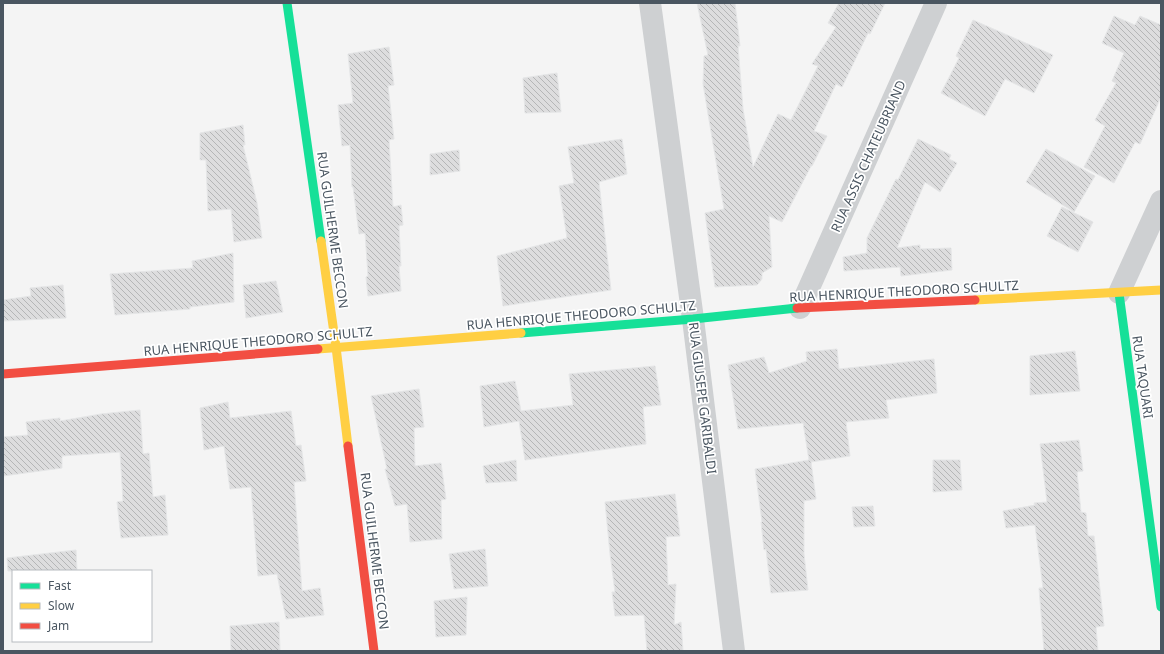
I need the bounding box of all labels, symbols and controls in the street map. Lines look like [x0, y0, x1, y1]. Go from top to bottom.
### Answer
street label: RUA ASSIS CHATEUBRIAND [826, 77, 910, 235]
street label: RUA GUILHERME BECCON [313, 150, 353, 310]
street label: RUA HENRIQUE THEODORO SCHULTZ [789, 276, 1019, 306]
street label: RUA HENRIQUE THEODORO SCHULTZ [466, 296, 696, 334]
street label: RUA GIUSEPE GARIBALDI [685, 321, 721, 475]
street label: RUA HENRIQUE THEODORO SCHULTZ [143, 322, 373, 360]
street label: RUA TAQUARI [1128, 334, 1158, 420]
street label: RUA GUILHERME BECCON [356, 471, 394, 631]
legend [12, 570, 152, 642]
text: Fast [48, 577, 72, 594]
text: Slow [48, 597, 75, 614]
text: Jam [47, 617, 69, 634]

